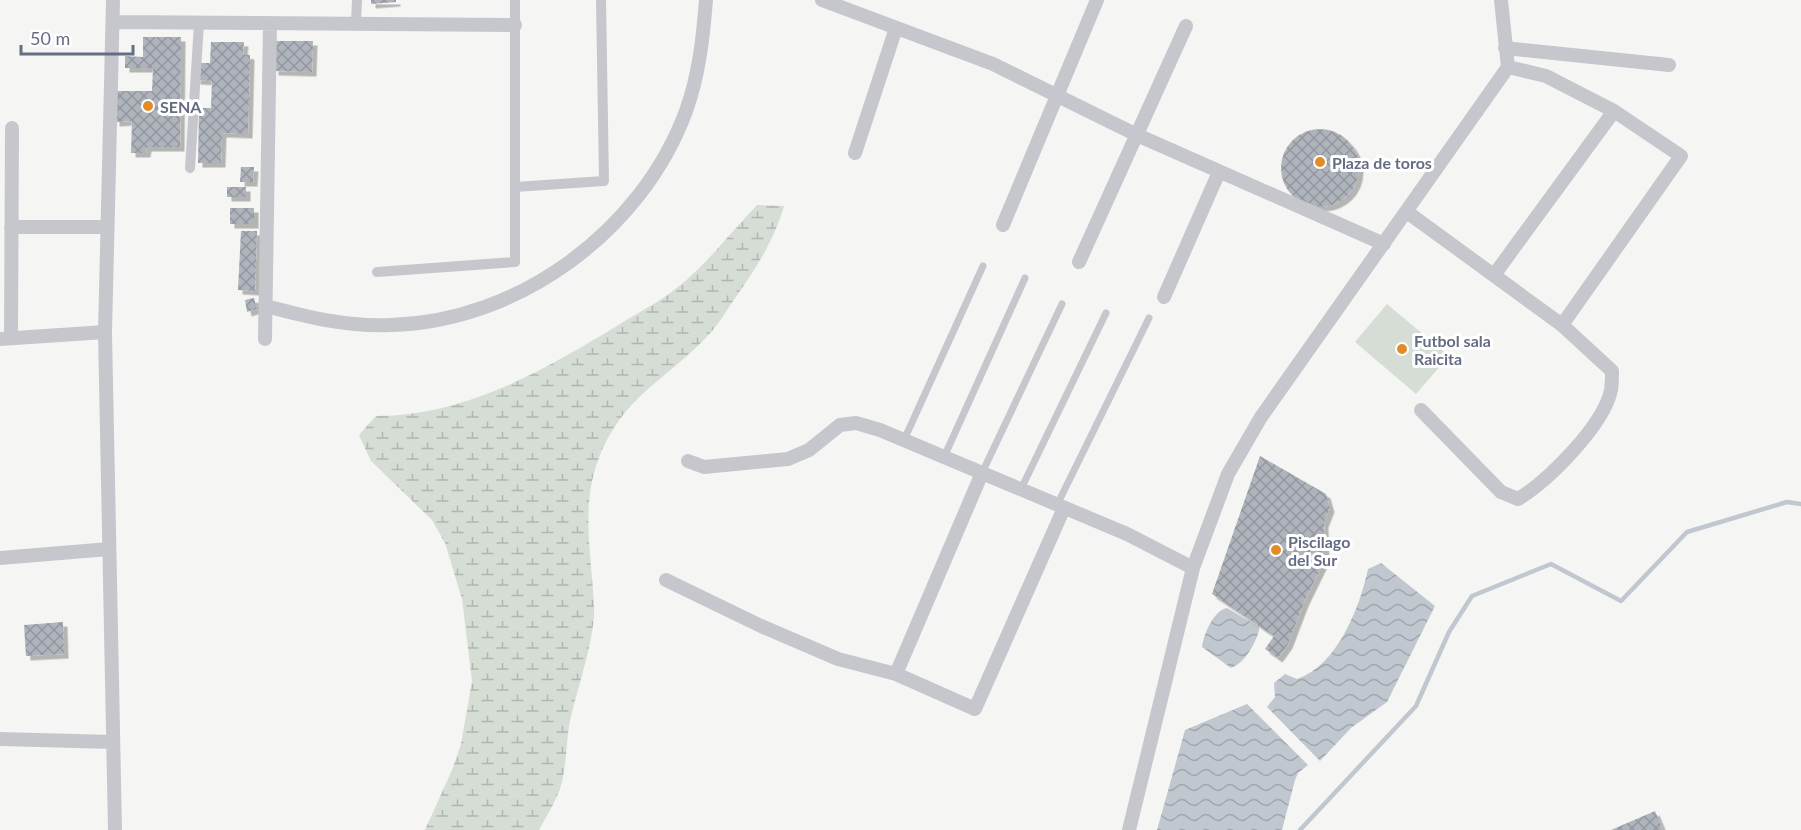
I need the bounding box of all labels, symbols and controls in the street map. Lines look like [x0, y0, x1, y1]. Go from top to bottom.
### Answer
scale bar [21, 18, 134, 56]
text: 50 m [30, 27, 70, 49]
place label: SENA [160, 97, 202, 116]
marker: SENA [141, 99, 155, 113]
place label: Plaza de toros [1332, 153, 1432, 172]
marker: Plaza de toros [1313, 155, 1327, 169]
place label: Futbol sala Raicita [1414, 331, 1491, 368]
marker: Futbol sala Raicita [1395, 342, 1409, 356]
place label: Piscilago del Sur [1288, 532, 1350, 569]
marker: Piscilago del Sur [1269, 543, 1283, 557]

